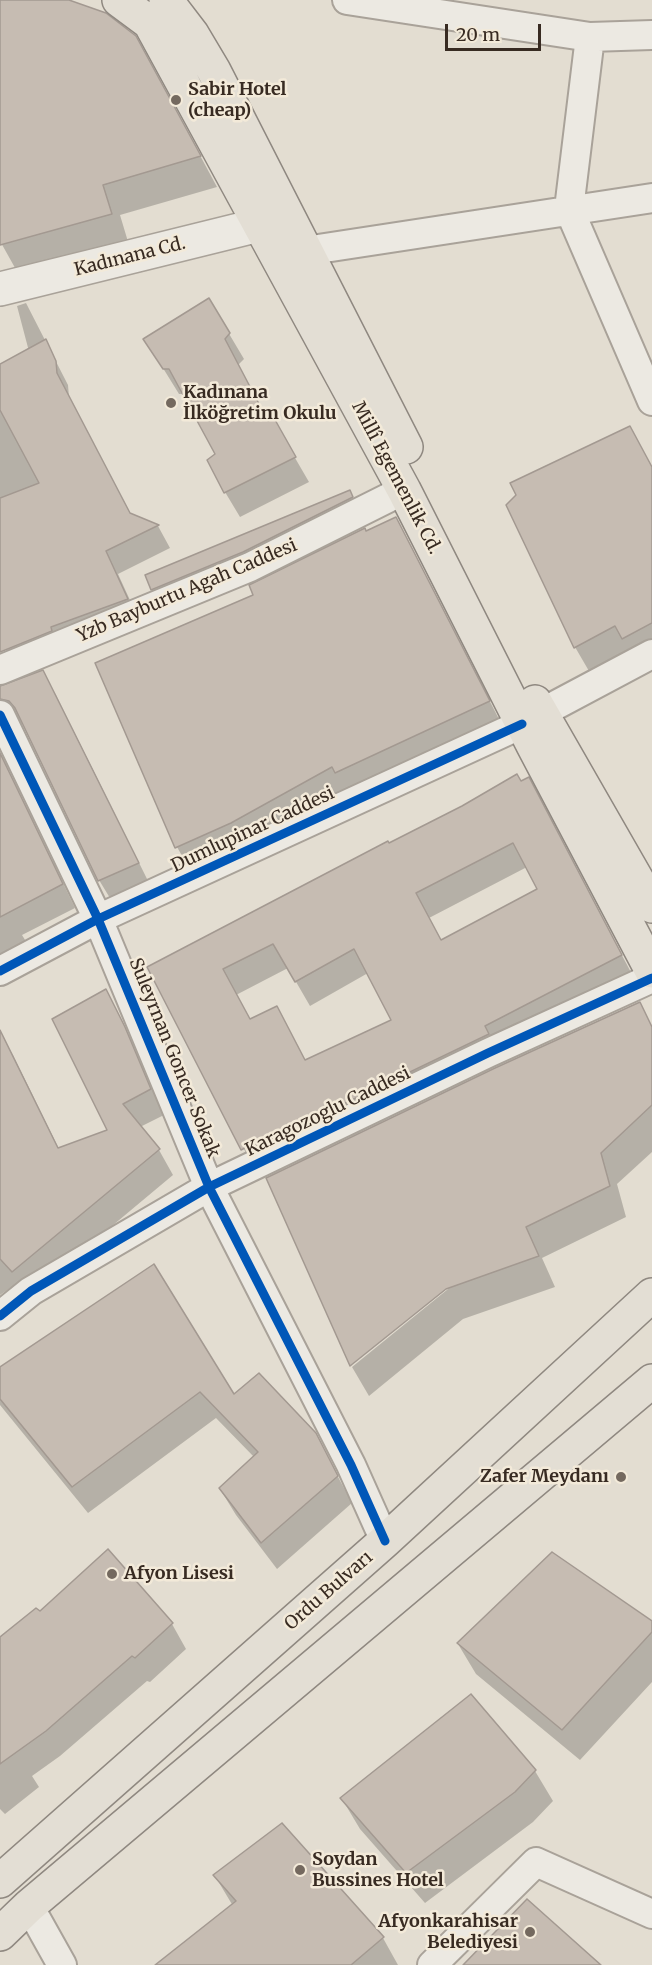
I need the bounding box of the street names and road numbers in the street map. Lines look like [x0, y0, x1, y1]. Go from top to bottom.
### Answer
street label: Kadınana Cd. [72, 233, 188, 281]
street label: Millî Egemenlik Cd. [347, 398, 445, 558]
street label: Yzb Bayburtu Agah Caddesi [74, 535, 300, 647]
street label: Dumlupinar Caddesi [168, 783, 338, 877]
street label: Suleyrnan Goncer Sokak [124, 955, 224, 1161]
street label: Karagozoglu Caddesi [242, 1063, 414, 1161]
street label: Ordu Bulvarı [281, 1547, 377, 1635]

